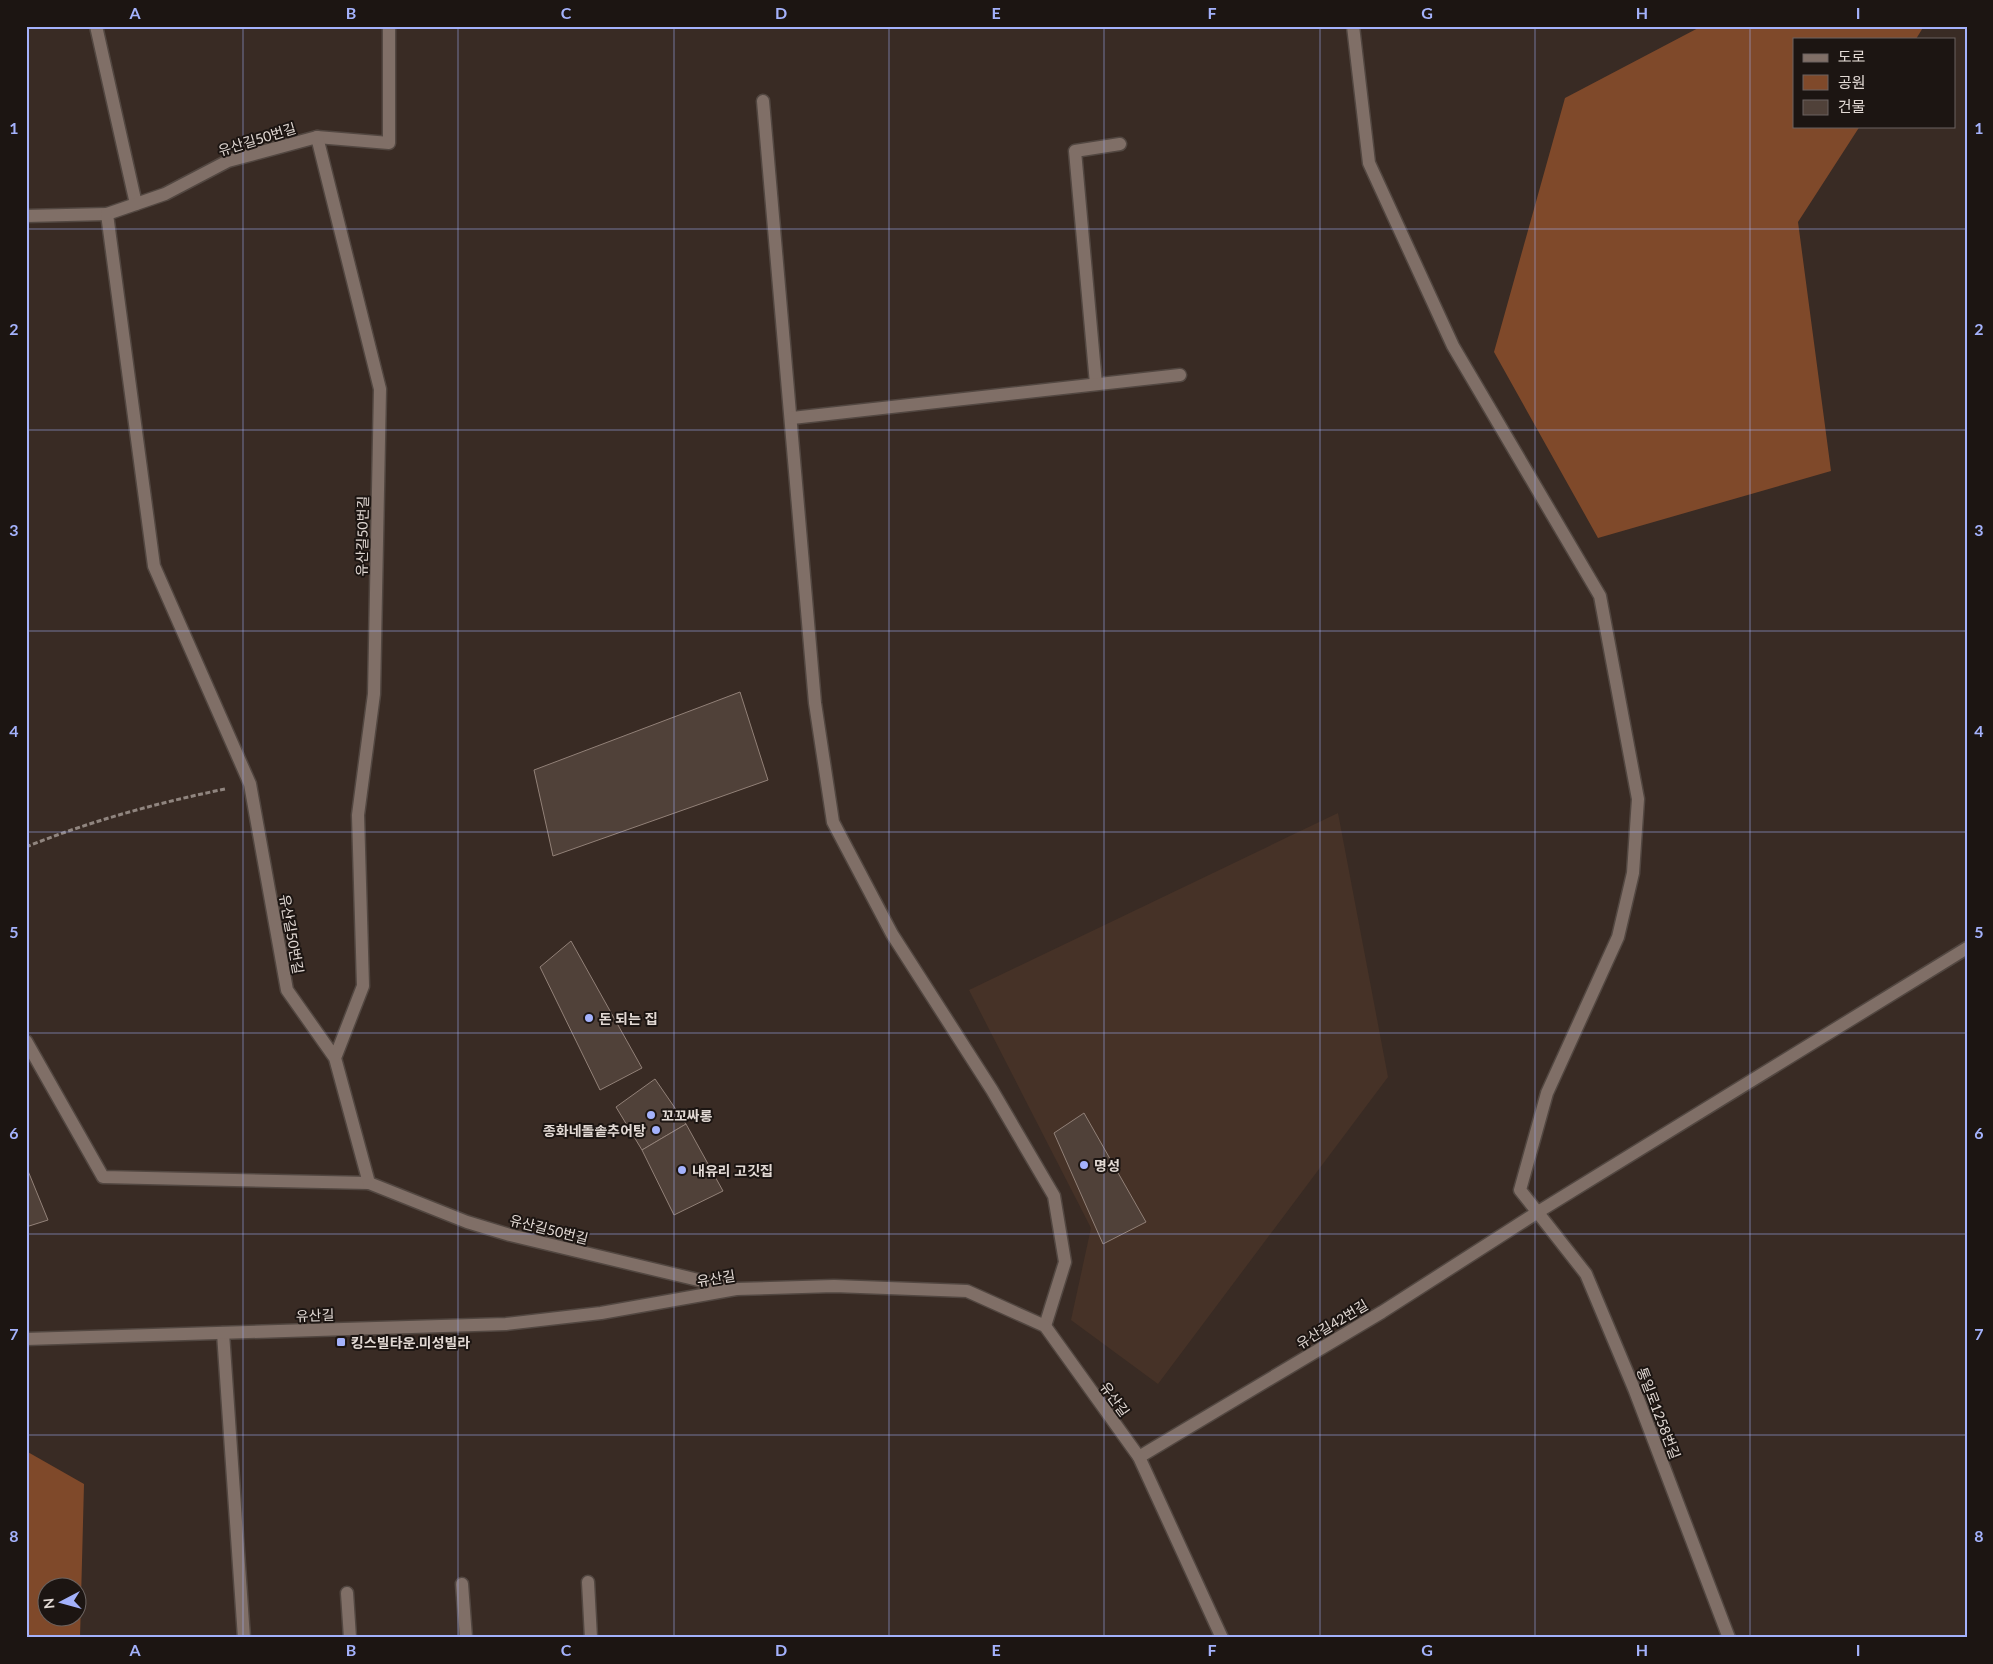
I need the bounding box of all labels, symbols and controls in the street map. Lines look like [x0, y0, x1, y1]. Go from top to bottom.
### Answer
text: A [128, 3, 141, 22]
text: B [346, 3, 356, 22]
text: C [561, 3, 572, 22]
text: D [775, 3, 787, 22]
text: E [991, 3, 1001, 22]
text: F [1207, 3, 1217, 22]
text: G [1421, 3, 1433, 22]
text: H [1636, 3, 1648, 22]
text: I [1856, 3, 1860, 22]
legend [1793, 38, 1956, 128]
text: 도로 [1838, 47, 1866, 65]
text: 공원 [1838, 73, 1866, 91]
text: 건물 [1838, 97, 1866, 115]
text: 1 [9, 118, 19, 137]
text: 1 [1974, 118, 1984, 137]
street label: 유산길50번길 [216, 119, 298, 159]
text: 2 [9, 319, 19, 338]
text: 2 [1974, 319, 1984, 338]
street label: 유산길50번길 [353, 496, 371, 576]
text: 3 [9, 520, 19, 539]
text: 3 [1974, 520, 1984, 539]
text: 4 [9, 721, 19, 740]
text: 4 [1974, 721, 1984, 740]
street label: 유산길50번길 [277, 893, 307, 975]
text: 5 [9, 922, 19, 941]
text: 5 [1974, 922, 1984, 941]
place label: 돈 되는 집 [599, 1010, 657, 1027]
marker: 돈 되는 집 [583, 1012, 595, 1024]
place label: 꼬꼬싸롱 [661, 1107, 713, 1124]
marker: 꼬꼬싸롱 [645, 1109, 657, 1121]
place label: 종화네돌솥추어탕 [543, 1122, 646, 1139]
text: 6 [9, 1123, 19, 1142]
text: 6 [1974, 1123, 1984, 1142]
marker: 종화네돌솥추어탕 [650, 1124, 662, 1136]
place label: 명성 [1094, 1157, 1120, 1174]
marker: 명성 [1078, 1159, 1090, 1171]
place label: 내유리 고깃집 [692, 1162, 773, 1179]
marker: 내유리 고깃집 [676, 1164, 688, 1176]
street label: 유산길50번길 [508, 1211, 590, 1247]
street label: 유산길 [696, 1267, 736, 1289]
street label: 유산길42번길 [1293, 1296, 1371, 1352]
street label: 유산길 [295, 1306, 335, 1324]
text: 7 [9, 1324, 19, 1343]
text: 7 [1974, 1324, 1984, 1343]
place label: 킹스빌타운.미성빌라 [351, 1334, 470, 1351]
marker: 킹스빌타운.미성빌라 [335, 1336, 347, 1348]
street label: 통일로1258번길 [1634, 1365, 1684, 1461]
street label: 유산길 [1097, 1378, 1133, 1420]
text: 8 [9, 1526, 19, 1545]
text: 8 [1974, 1526, 1984, 1545]
north arrow [38, 1576, 88, 1626]
text: N [40, 1597, 58, 1610]
text: A [128, 1640, 141, 1659]
text: B [346, 1640, 356, 1659]
text: C [561, 1640, 572, 1659]
text: D [775, 1640, 787, 1659]
text: E [991, 1640, 1001, 1659]
text: F [1207, 1640, 1217, 1659]
text: G [1421, 1640, 1433, 1659]
text: H [1636, 1640, 1648, 1659]
text: I [1856, 1640, 1860, 1659]

